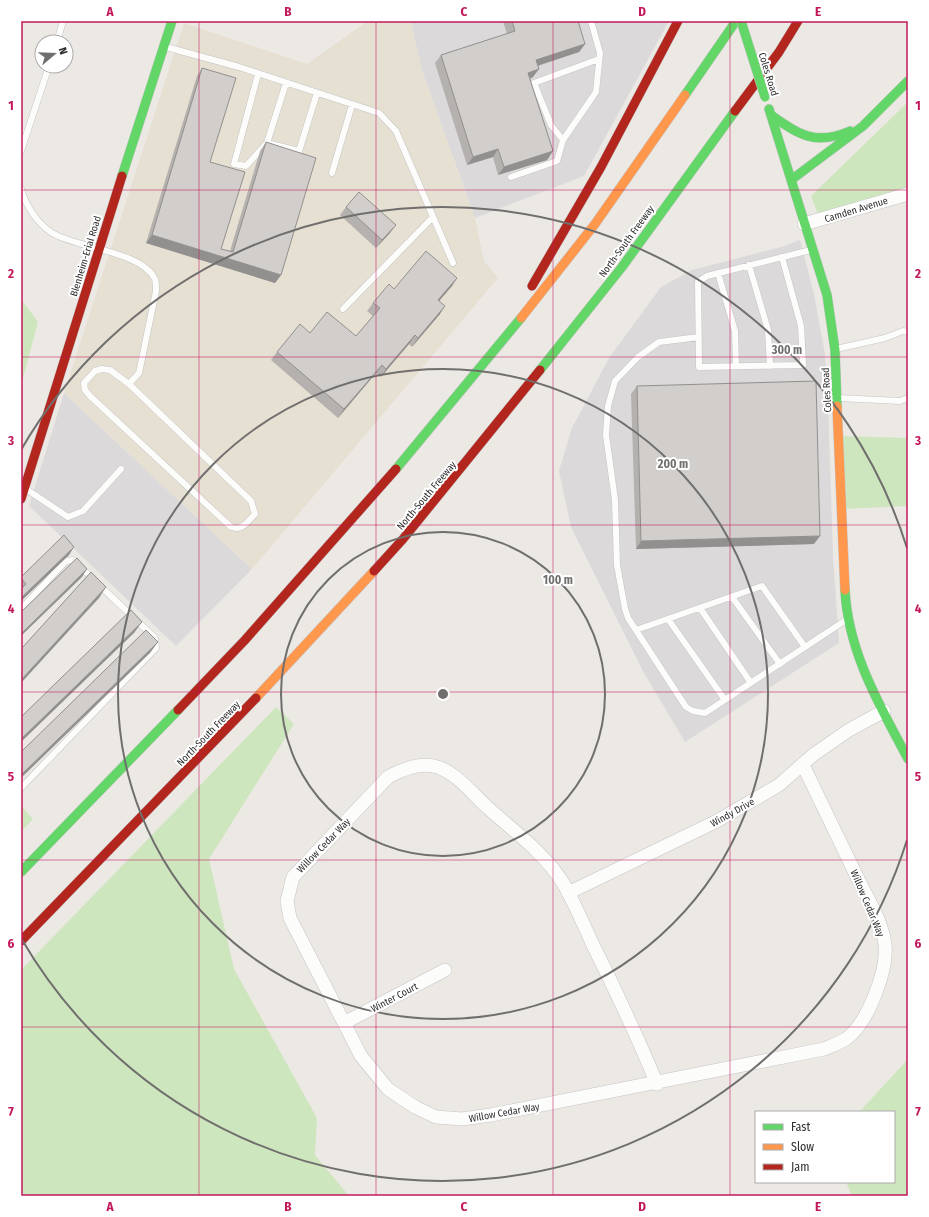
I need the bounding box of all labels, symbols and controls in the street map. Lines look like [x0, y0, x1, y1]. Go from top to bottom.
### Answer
text: A [105, 4, 114, 19]
text: B [284, 4, 292, 19]
text: C [461, 4, 468, 19]
text: D [638, 4, 646, 19]
text: E [815, 4, 821, 19]
north arrow [34, 34, 74, 74]
text: N [56, 46, 70, 56]
street label: Coles Road [756, 51, 780, 98]
text: 1 [8, 98, 14, 113]
text: 1 [915, 98, 921, 113]
street label: Camden Avenue [823, 195, 889, 225]
street label: North-South Freeway [597, 203, 657, 280]
street label: Blenheim-Erial Road [68, 215, 104, 298]
text: 2 [7, 266, 14, 281]
text: 2 [914, 266, 921, 281]
text: 300 m [771, 343, 802, 357]
street label: Coles Road [820, 367, 834, 413]
text: 3 [7, 433, 14, 448]
text: 3 [914, 433, 921, 448]
text: 200 m [657, 457, 688, 471]
street label: North-South Freeway [395, 459, 459, 532]
text: 100 m [543, 573, 573, 587]
text: 4 [8, 601, 15, 616]
text: 4 [915, 601, 922, 616]
centre of rings [436, 687, 450, 701]
street label: North-South Freeway [175, 698, 243, 769]
text: 5 [8, 769, 14, 784]
text: 5 [915, 769, 921, 784]
street label: Windy Drive [708, 796, 757, 830]
street label: Willow Cedar Way [294, 815, 353, 876]
street label: Willow Cedar Way [848, 868, 887, 939]
text: 6 [8, 936, 15, 951]
text: 6 [915, 936, 922, 951]
street label: Winter Court [369, 980, 421, 1015]
street label: Willow Cedar Way [468, 1101, 541, 1125]
text: 7 [8, 1104, 14, 1119]
text: 7 [915, 1104, 921, 1119]
legend [755, 1111, 895, 1183]
text: Fast [791, 1120, 810, 1134]
text: Slow [791, 1140, 814, 1154]
text: Jam [791, 1160, 809, 1174]
text: A [105, 1199, 114, 1214]
text: B [284, 1199, 292, 1214]
text: C [461, 1199, 468, 1214]
text: D [638, 1199, 646, 1214]
text: E [815, 1199, 821, 1214]

